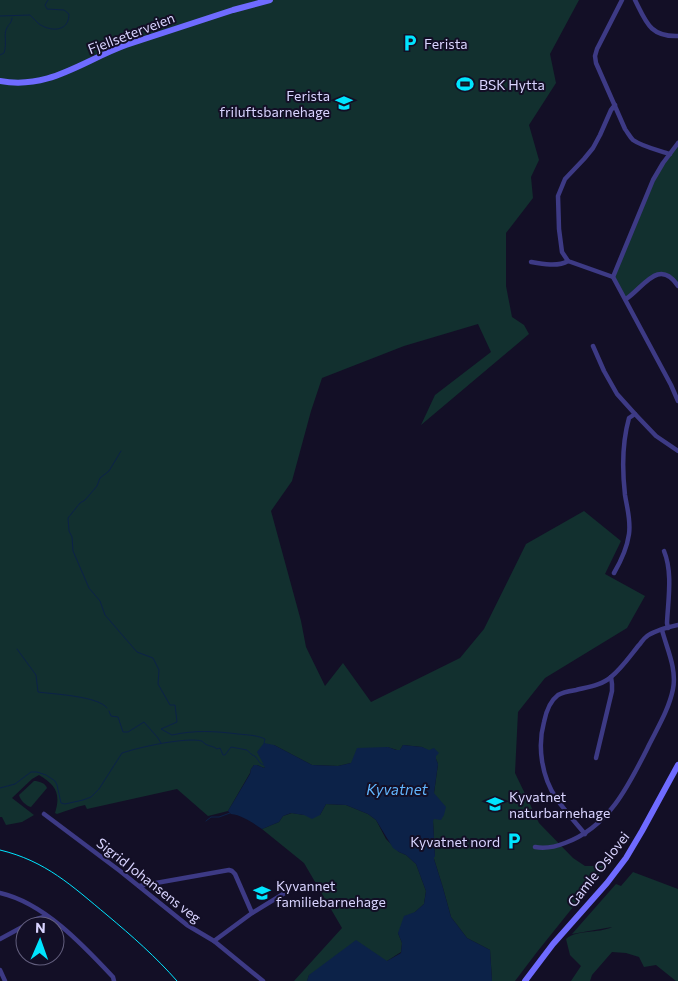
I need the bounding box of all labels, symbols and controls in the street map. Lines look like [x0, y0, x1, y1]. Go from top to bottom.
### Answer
street label: Fjellseterveien [85, 9, 177, 57]
parking icon: Ferista [400, 33, 420, 53]
place label: Ferista [424, 35, 468, 52]
sports icon: BSK Hytta [455, 74, 475, 94]
place label: BSK Hytta [479, 76, 545, 93]
place label: Ferista friluftsbarnehage [219, 87, 330, 120]
school or university icon: Ferista friluftsbarnehage [334, 93, 354, 113]
water label: Kyvatnet [366, 780, 428, 798]
place label: Kyvatnet naturbarnehage [509, 788, 610, 821]
school or university icon: Kyvatnet naturbarnehage [485, 794, 505, 814]
street label: Gamle Oslovei [563, 828, 633, 910]
parking icon: Kyvatnet nord [504, 831, 524, 851]
place label: Kyvatnet nord [410, 833, 500, 850]
street label: Sigrid Johansens veg [93, 834, 205, 926]
place label: Kyvannet familiebarnehage [276, 877, 386, 910]
school or university icon: Kyvannet familiebarnehage [252, 883, 272, 903]
north arrow [15, 916, 65, 966]
text: N [35, 919, 46, 936]

